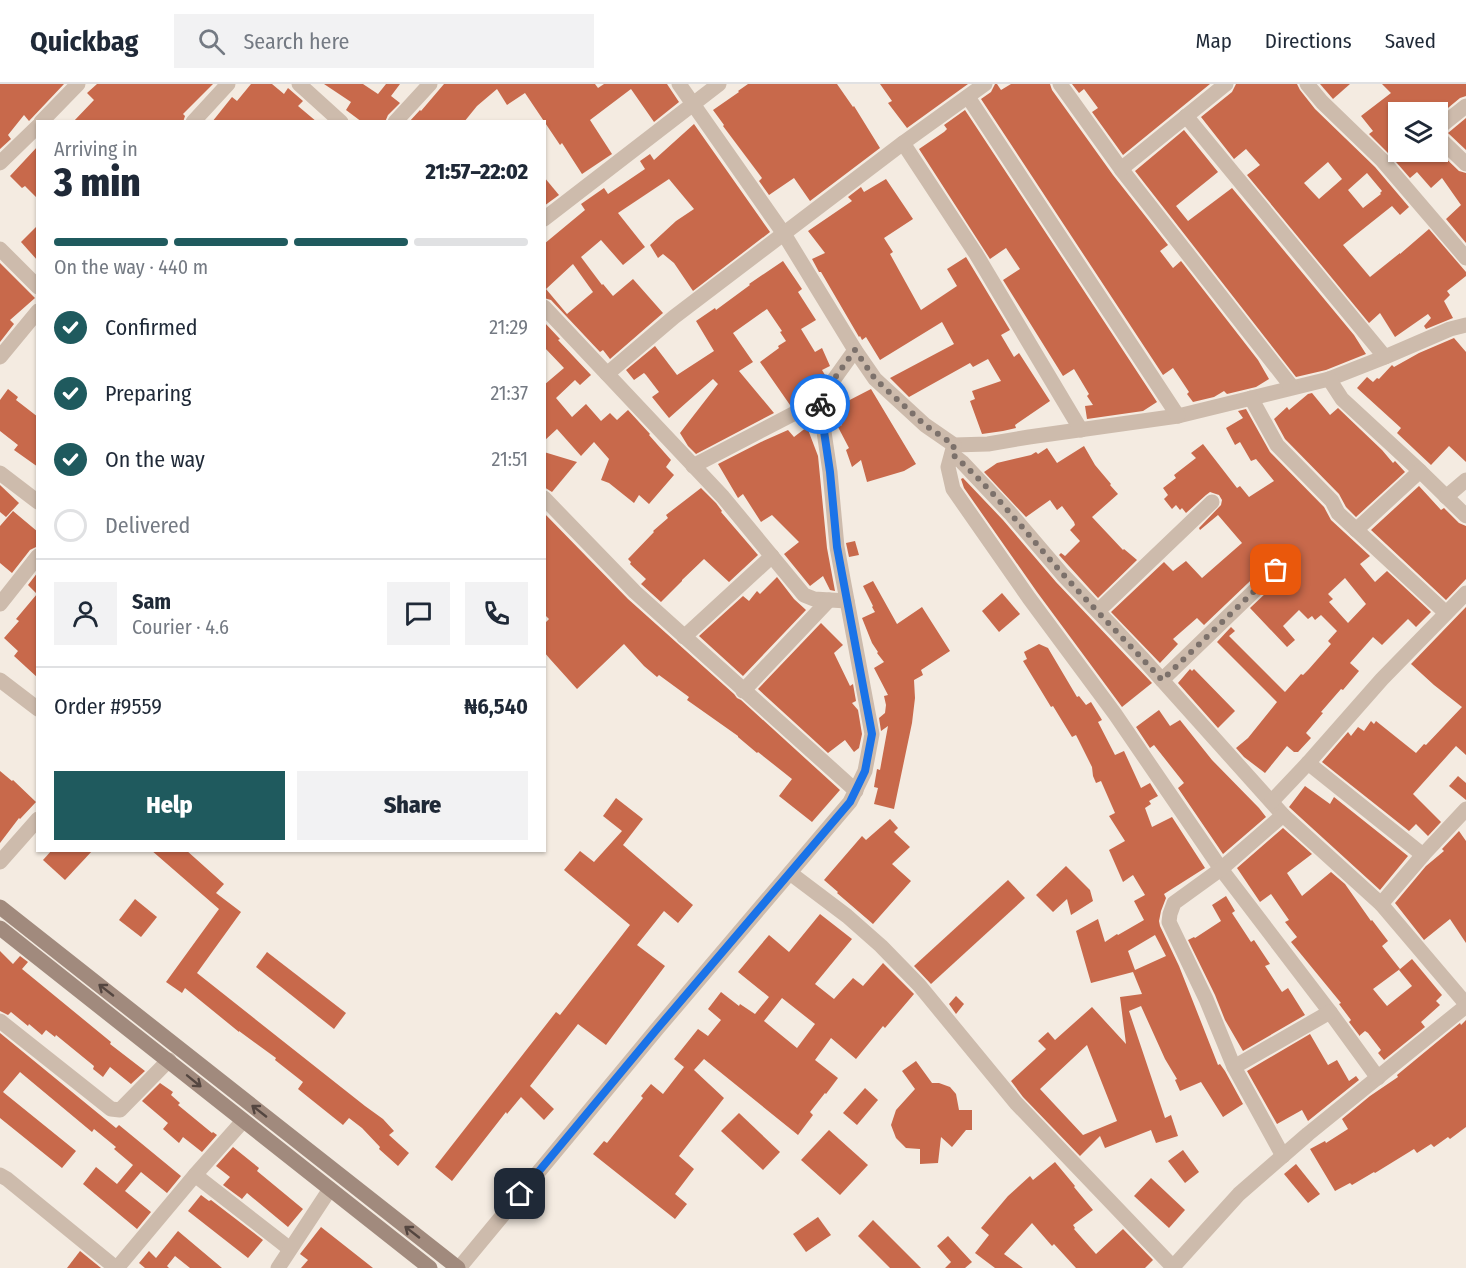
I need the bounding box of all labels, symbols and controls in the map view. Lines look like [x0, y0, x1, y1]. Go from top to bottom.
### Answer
search box [174, 14, 594, 68]
text: Quickbag [30, 25, 138, 58]
icon: search [195, 25, 228, 58]
text: Search here [243, 28, 349, 55]
text: Map [1195, 28, 1232, 54]
text: Directions [1265, 28, 1352, 54]
text: Saved [1385, 28, 1436, 54]
map controls [1388, 102, 1448, 162]
button: layers [1388, 102, 1448, 162]
text: Arriving in [54, 137, 138, 161]
text: 21:57–22:02 [426, 158, 528, 185]
text: 3 min [54, 160, 141, 206]
text: On the way · 440 m [54, 255, 208, 279]
icon: check [54, 311, 87, 344]
text: Confirmed [105, 314, 198, 341]
text: 21:29 [489, 315, 528, 339]
courier [790, 374, 850, 434]
icon: check [54, 377, 87, 410]
text: Preparing [105, 380, 191, 407]
text: 21:37 [490, 381, 528, 405]
icon: bike [804, 388, 837, 421]
icon: check [54, 443, 87, 476]
text: On the way [105, 446, 205, 473]
text: 21:51 [492, 447, 528, 471]
text: Delivered [105, 512, 190, 539]
pin [1250, 544, 1301, 595]
icon: bag [1259, 553, 1292, 586]
button: person [54, 582, 117, 645]
button: chat [387, 582, 450, 645]
button: phone [465, 582, 528, 645]
text: Sam [132, 588, 171, 615]
text: Courier · 4.6 [132, 615, 229, 639]
text: Order #9559 [54, 693, 162, 720]
text: ₦6,540 [464, 693, 528, 720]
button: Help [54, 771, 285, 840]
button: Share [297, 771, 528, 840]
one-way arrow [98, 984, 114, 997]
one-way arrow [186, 1075, 202, 1088]
one-way arrow [251, 1104, 267, 1117]
pin [494, 1168, 545, 1219]
icon: home [503, 1177, 536, 1210]
one-way arrow [404, 1225, 420, 1238]

